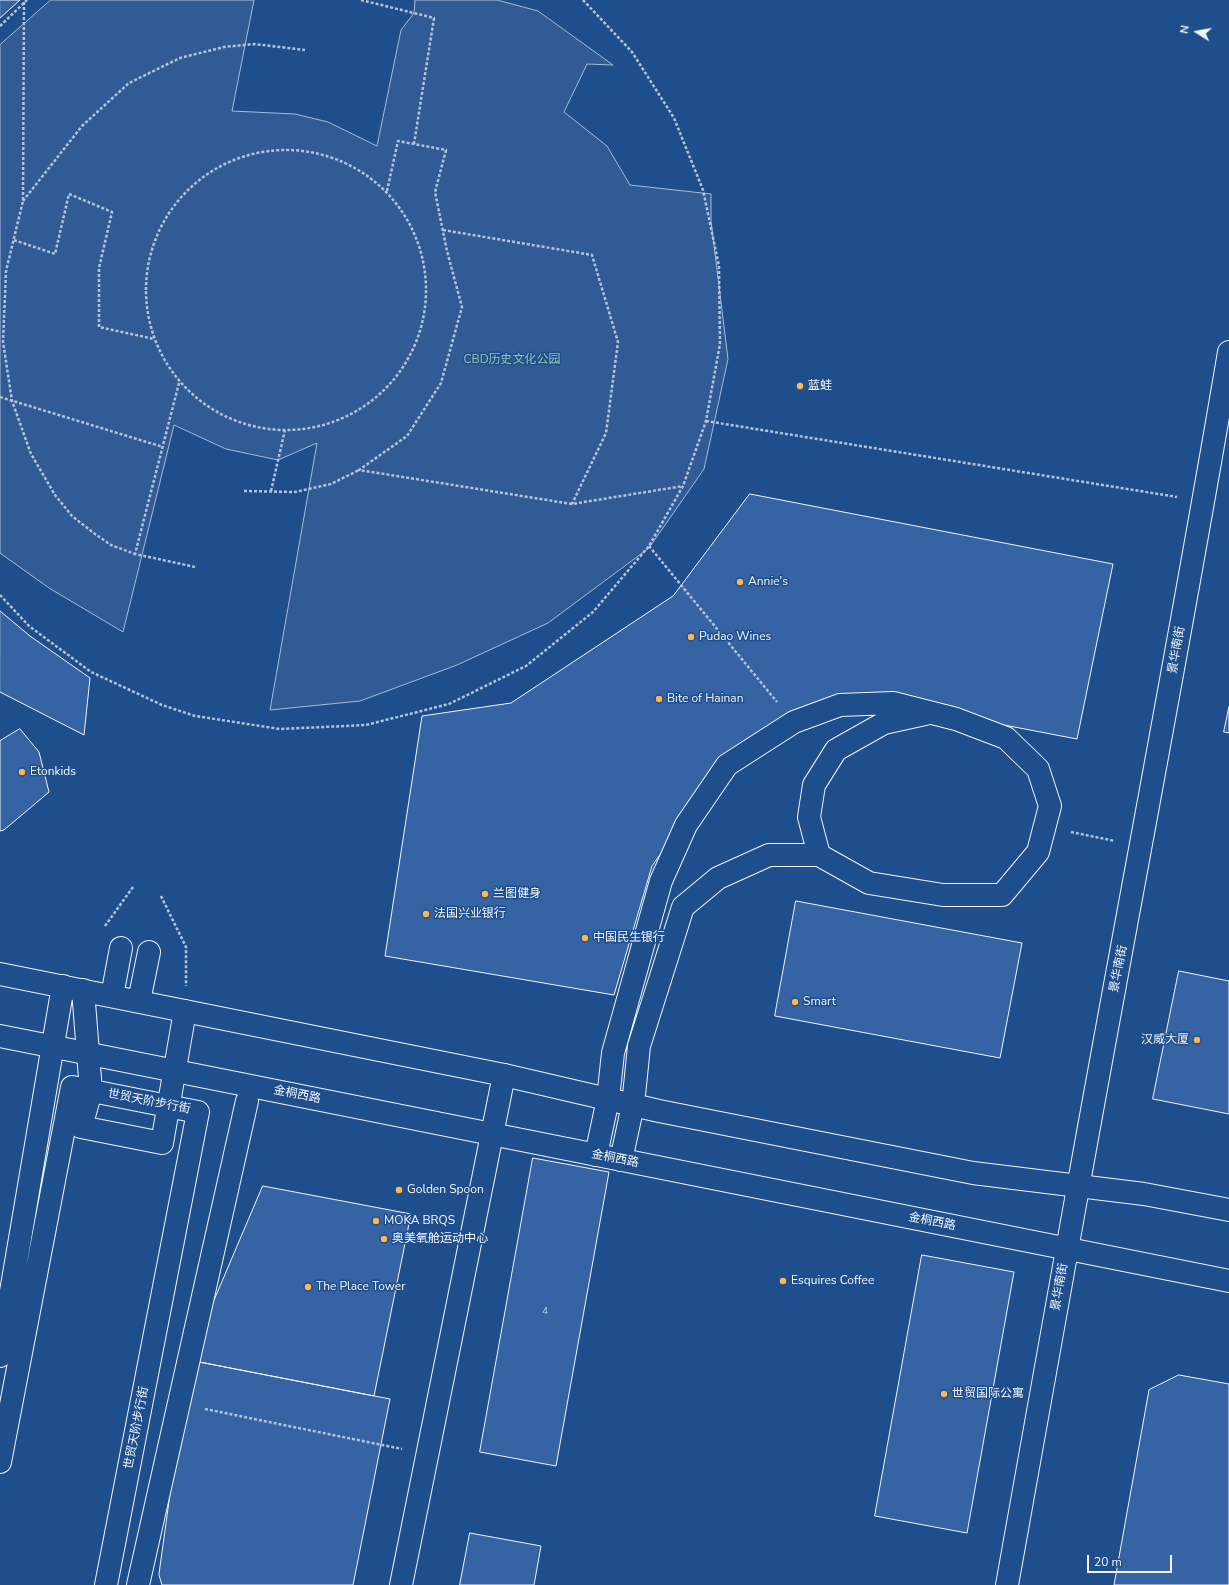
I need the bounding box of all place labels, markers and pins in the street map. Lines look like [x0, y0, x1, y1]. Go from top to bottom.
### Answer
place label: 蓝蛙 [808, 379, 832, 393]
marker: 蓝蛙 [795, 381, 805, 391]
place label: Annie's [748, 575, 788, 589]
marker: Annie's [735, 577, 745, 587]
place label: Pudao Wines [699, 630, 771, 644]
marker: Pudao Wines [686, 632, 696, 642]
place label: Bite of Hainan [667, 692, 743, 706]
marker: Bite of Hainan [654, 694, 664, 704]
place label: Etonkids [30, 765, 76, 779]
marker: Etonkids [17, 767, 27, 777]
place label: 兰图健身 [493, 887, 541, 901]
marker: 兰图健身 [480, 889, 490, 899]
place label: 法国兴业银行 [434, 907, 506, 921]
marker: 法国兴业银行 [421, 909, 431, 919]
place label: 中国民生银行 [593, 931, 665, 945]
marker: 中国民生银行 [580, 933, 590, 943]
place label: Smart [803, 995, 836, 1009]
marker: Smart [790, 997, 800, 1007]
place label: 汉威大厦 [1141, 1033, 1189, 1047]
marker: 汉威大厦 [1192, 1035, 1202, 1045]
place label: Golden Spoon [407, 1183, 484, 1197]
marker: Golden Spoon [394, 1185, 404, 1195]
place label: MOKA BRQS [384, 1214, 455, 1228]
marker: MOKA BRQS [371, 1216, 381, 1226]
place label: 奥美氧舱运动中心 [392, 1232, 488, 1246]
marker: 奥美氧舱运动中心 [379, 1234, 389, 1244]
place label: Esquires Coffee [791, 1274, 874, 1288]
marker: Esquires Coffee [778, 1276, 788, 1286]
place label: The Place Tower [316, 1280, 405, 1294]
marker: The Place Tower [303, 1282, 313, 1292]
place label: 世贸国际公寓 [952, 1387, 1024, 1401]
marker: 世贸国际公寓 [939, 1389, 949, 1399]

